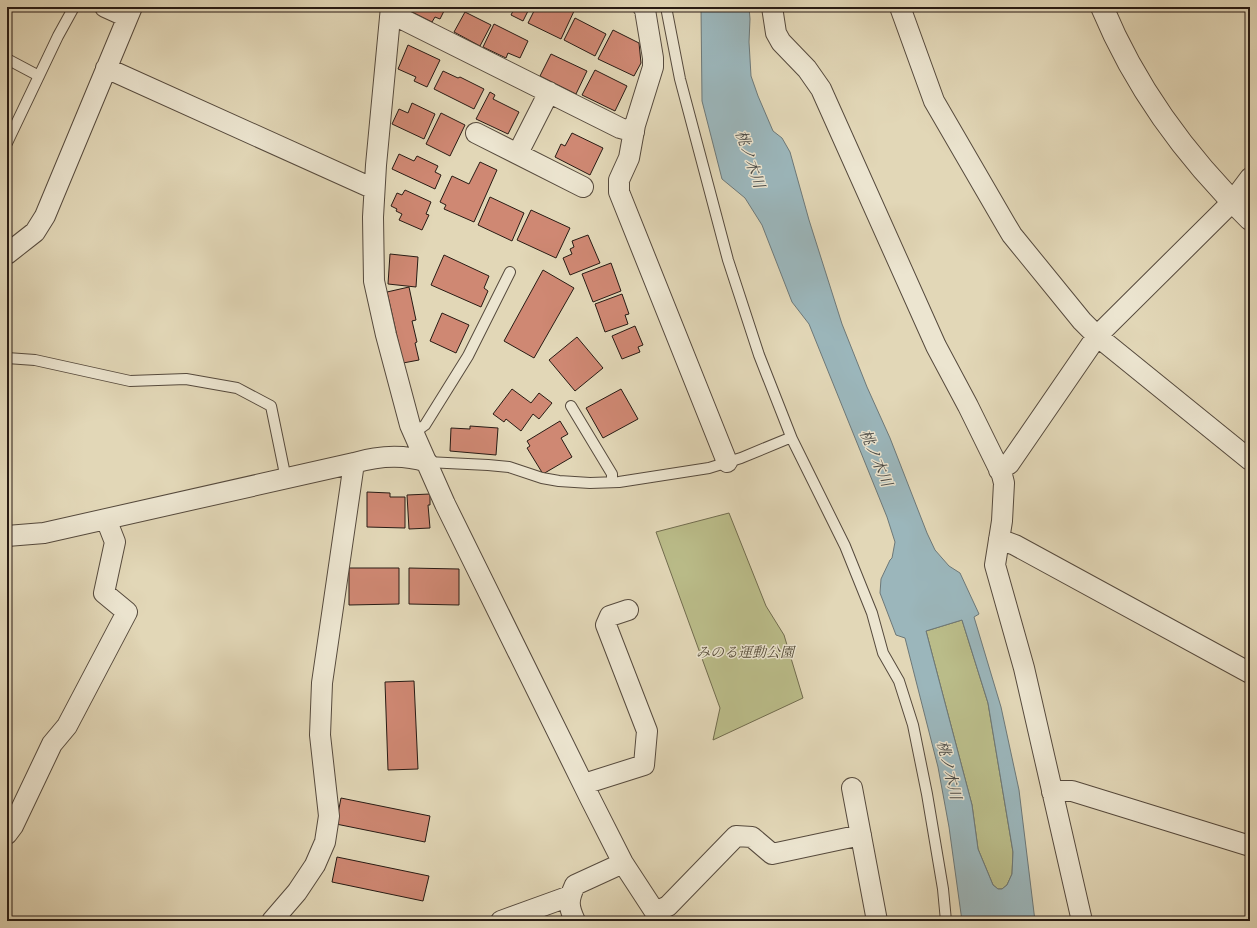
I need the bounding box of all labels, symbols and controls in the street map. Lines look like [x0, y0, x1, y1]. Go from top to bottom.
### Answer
water label: 桃ノ木川 [732, 127, 770, 192]
water label: 桃ノ木川 [856, 426, 898, 491]
park label: みのる運動公園 [696, 643, 796, 661]
water label: 桃ノ木川 [933, 738, 966, 803]

